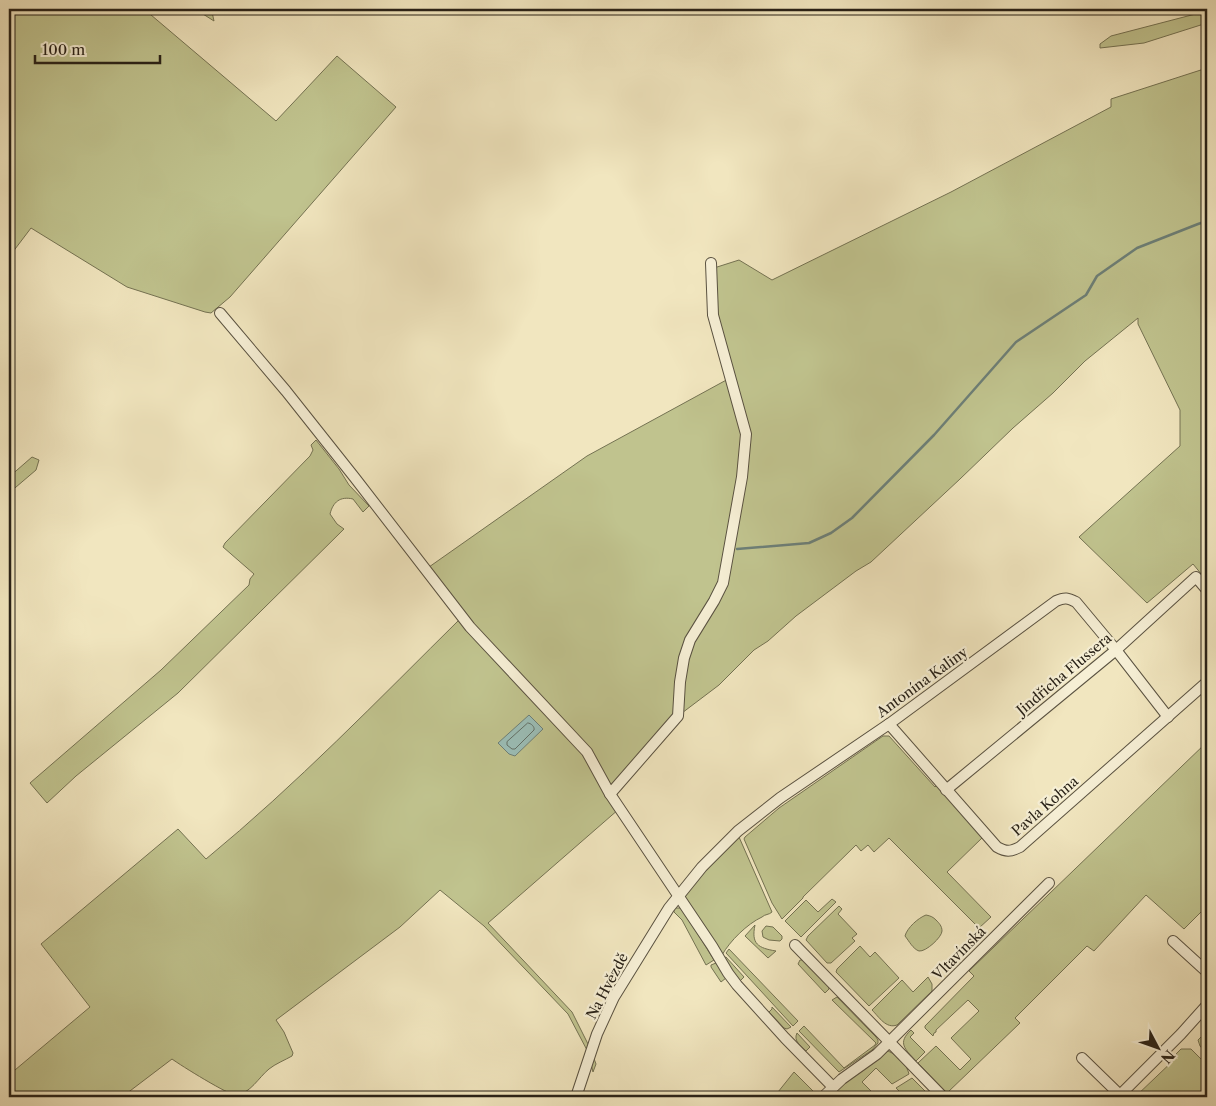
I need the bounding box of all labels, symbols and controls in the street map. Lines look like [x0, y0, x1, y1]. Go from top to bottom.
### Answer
scale bar [35, 32, 160, 64]
text: 100 m [42, 40, 85, 59]
street label: Jindřicha Flussera [1011, 629, 1116, 720]
street label: Antonína Kaliny [872, 643, 971, 722]
street label: Pavla Kohna [1008, 772, 1083, 840]
street label: Vltavínská [928, 922, 990, 984]
street label: Na Hvězdě [582, 950, 632, 1022]
north arrow [1134, 1024, 1184, 1074]
text: N [1157, 1046, 1179, 1067]

